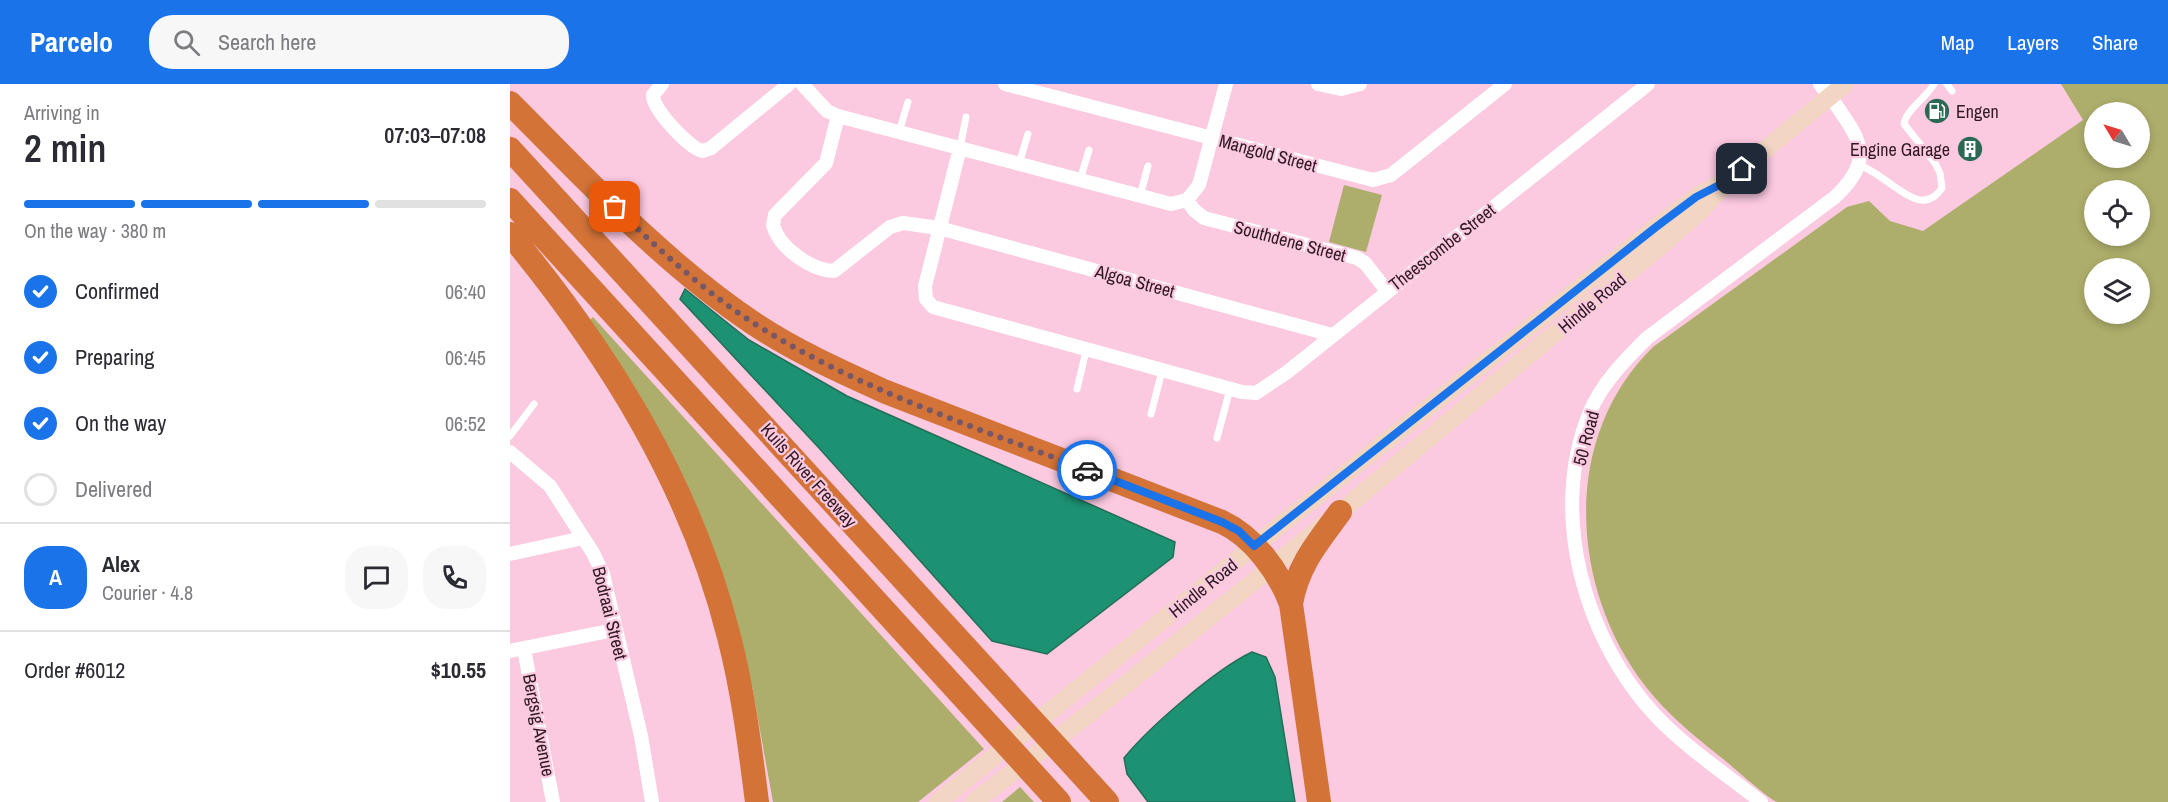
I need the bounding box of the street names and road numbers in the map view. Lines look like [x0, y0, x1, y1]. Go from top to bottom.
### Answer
street label: Mangold Street [1216, 128, 1320, 178]
street label: Theescombe Street [1384, 197, 1500, 297]
street label: Southdene Street [1231, 214, 1349, 268]
street label: Algoa Street [1092, 258, 1177, 304]
street label: Hindle Road [1553, 267, 1631, 339]
street label: 50 Road [1567, 408, 1605, 468]
street label: Kuils River Freeway [755, 417, 863, 533]
street label: Hindle Road [1163, 552, 1243, 624]
street label: Bodraai Street [586, 564, 634, 662]
street label: Bergsig Avenue [517, 672, 561, 778]

